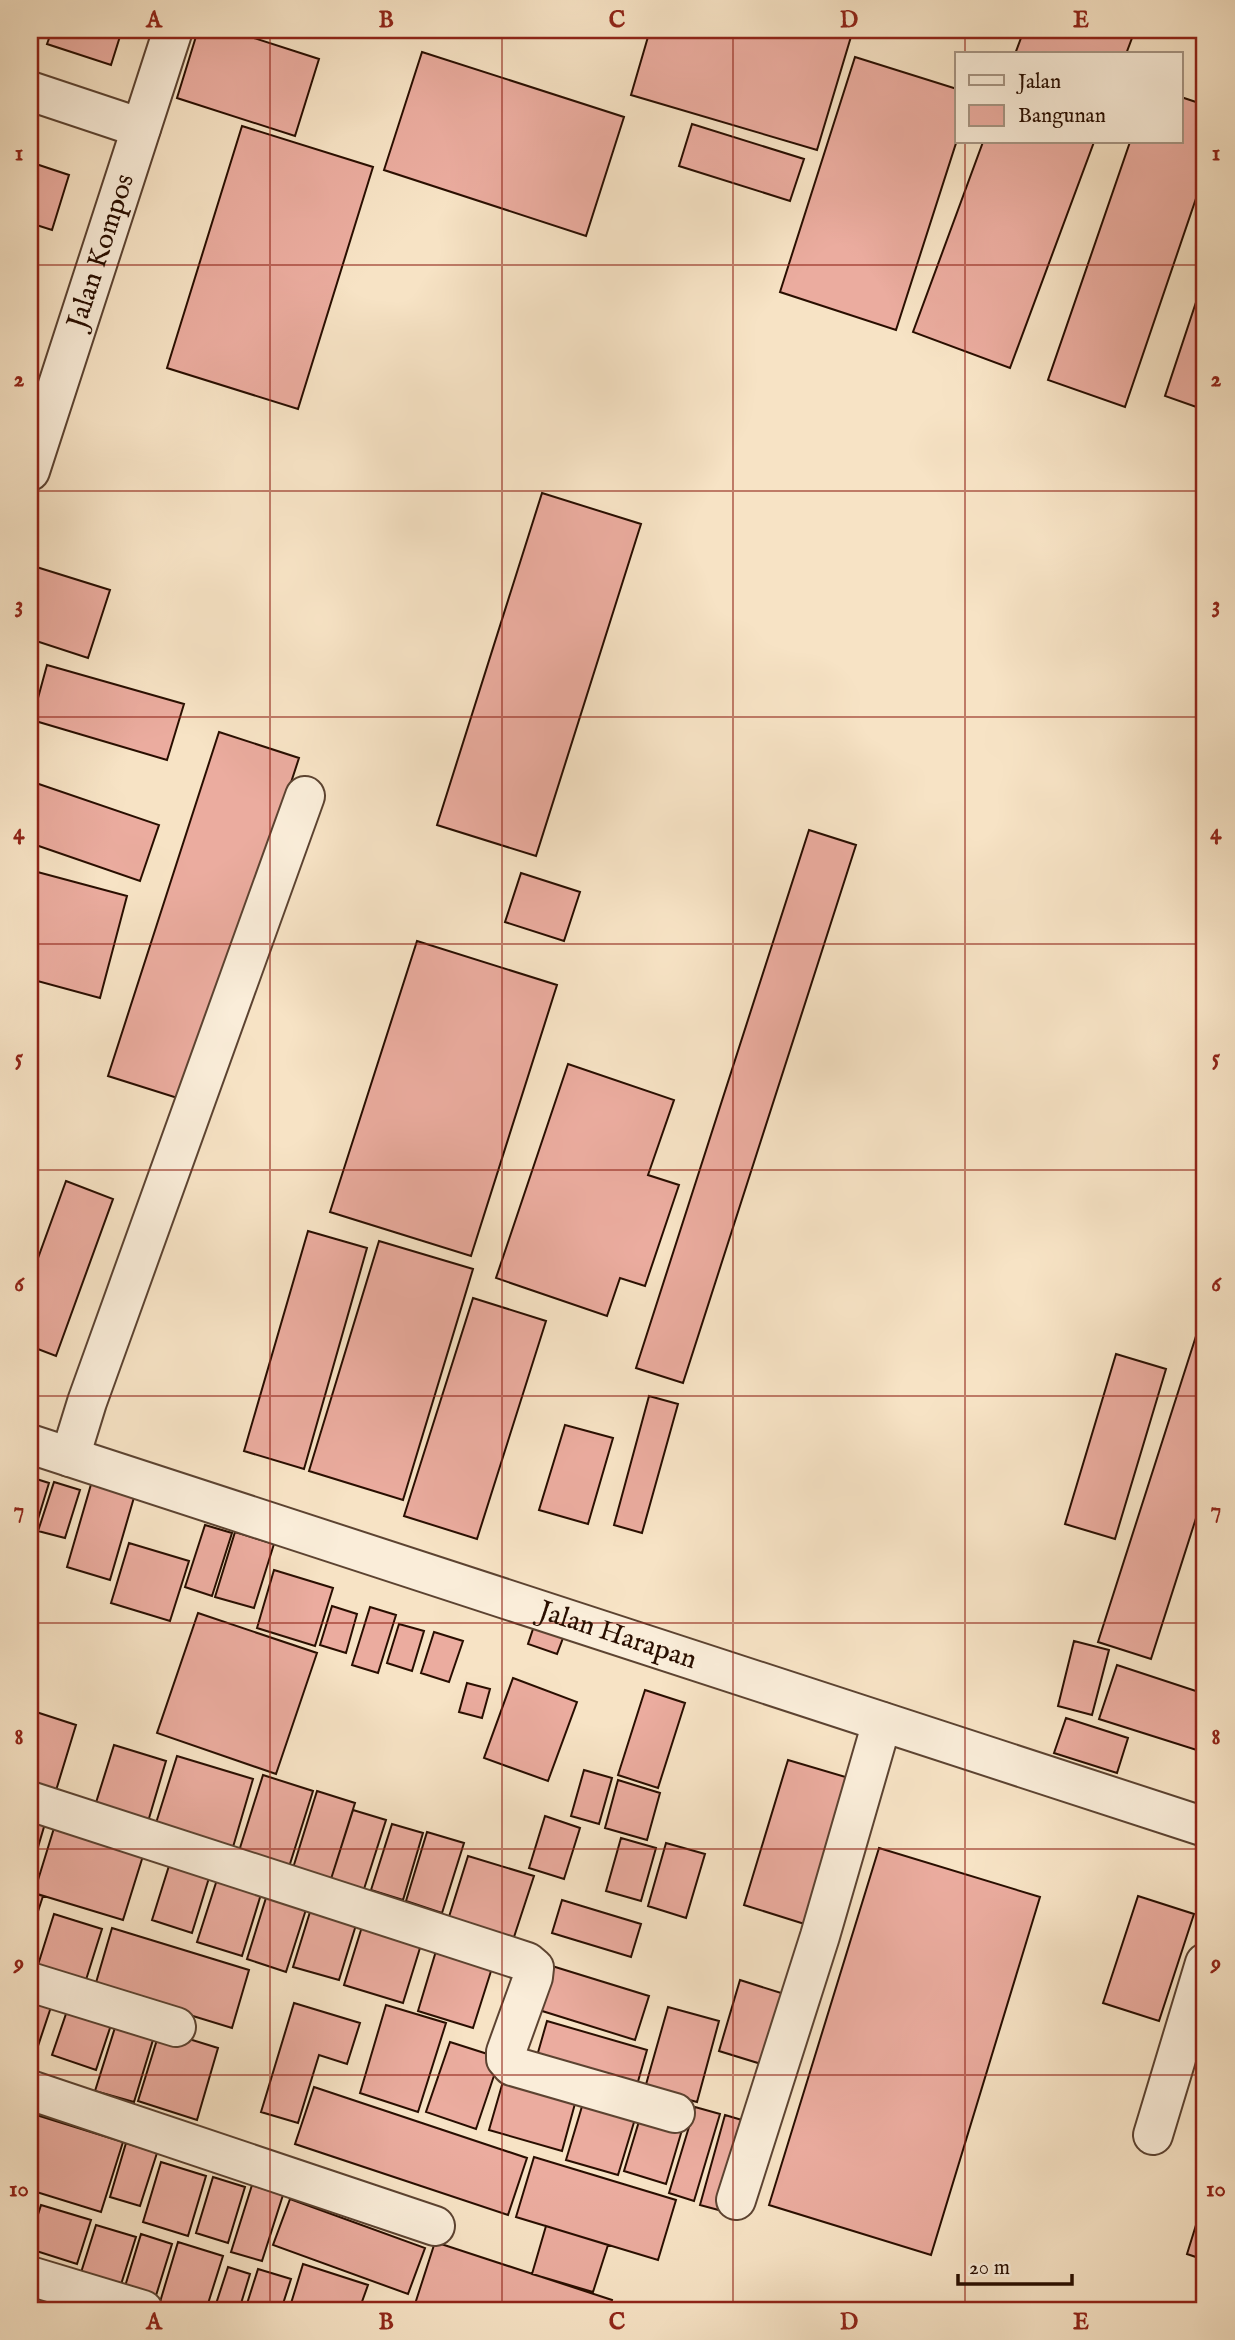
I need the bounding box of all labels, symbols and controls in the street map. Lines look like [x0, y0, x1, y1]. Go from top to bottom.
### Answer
text: A [145, 6, 163, 35]
text: B [378, 6, 394, 35]
text: C [609, 6, 626, 35]
text: D [840, 6, 858, 35]
text: E [1073, 6, 1089, 35]
legend [955, 52, 1182, 144]
text: Jalan [1016, 69, 1061, 96]
text: Bangunan [1018, 103, 1106, 130]
text: 1 [15, 139, 23, 168]
text: 1 [1212, 139, 1220, 168]
street label: Jalan Kompos [59, 169, 143, 336]
text: 2 [14, 365, 25, 394]
text: 2 [1211, 365, 1222, 394]
text: 3 [15, 591, 23, 620]
text: 3 [1212, 591, 1220, 620]
text: 4 [13, 818, 25, 847]
text: 4 [1210, 818, 1222, 847]
text: 5 [15, 1044, 24, 1073]
text: 5 [1212, 1044, 1221, 1073]
text: 6 [14, 1270, 25, 1299]
text: 6 [1211, 1270, 1222, 1299]
text: 7 [14, 1496, 24, 1525]
text: 7 [1211, 1496, 1221, 1525]
street label: Jalan Harapan [531, 1592, 701, 1678]
text: 8 [14, 1723, 24, 1752]
text: 8 [1211, 1723, 1221, 1752]
text: 9 [13, 1949, 24, 1978]
text: 9 [1210, 1949, 1221, 1978]
text: 10 [9, 2175, 29, 2204]
text: 10 [1206, 2175, 1226, 2204]
scale bar [958, 2242, 1072, 2286]
text: 20 m [969, 2255, 1010, 2282]
text: A [145, 2308, 163, 2337]
text: B [378, 2308, 394, 2337]
text: C [609, 2308, 626, 2337]
text: D [840, 2308, 858, 2337]
text: E [1073, 2308, 1089, 2337]

